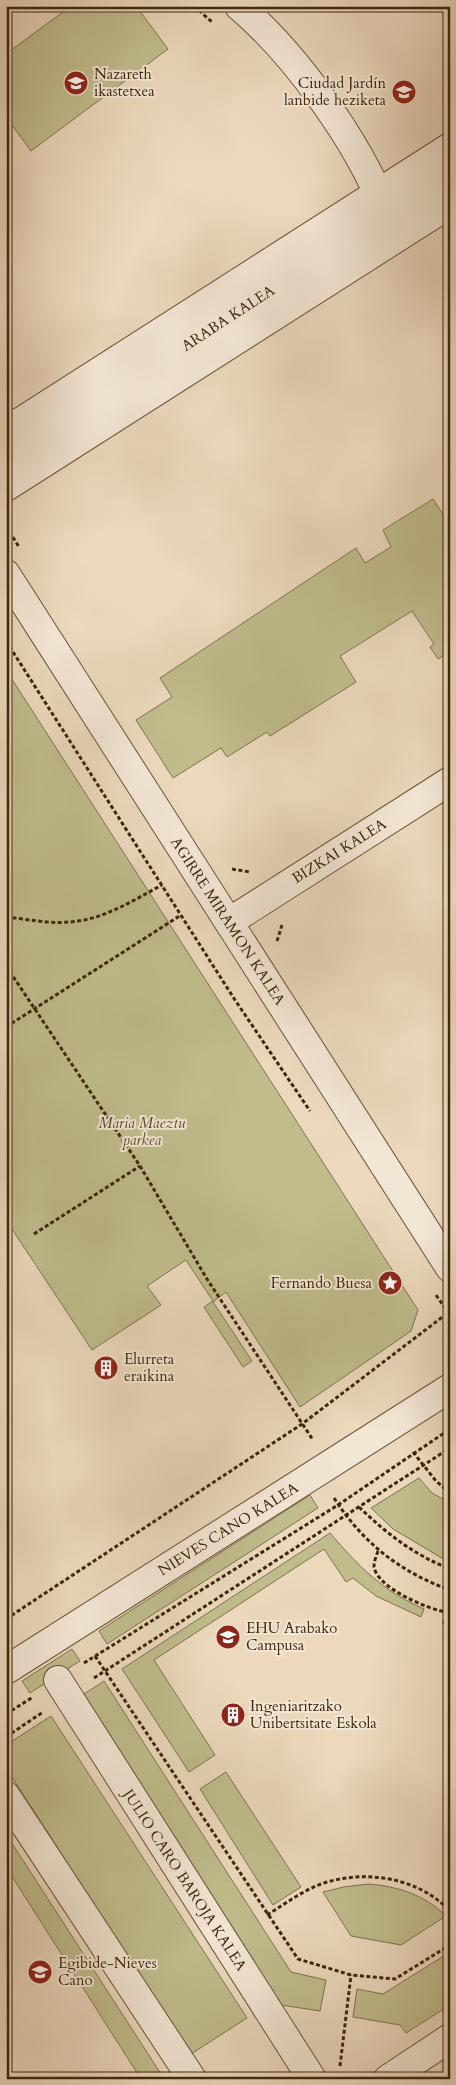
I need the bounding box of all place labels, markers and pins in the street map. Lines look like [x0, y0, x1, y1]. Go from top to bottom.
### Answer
place label: Nazareth ikastetxea [94, 64, 155, 101]
school or university icon: Nazareth ikastetxea [63, 70, 89, 96]
place label: Ciudad Jardín lanbide heziketa [284, 73, 387, 110]
school or university icon: Ciudad Jardín lanbide heziketa [391, 79, 417, 105]
place icon: Fernando Buesa [377, 1270, 403, 1296]
place label: Fernando Buesa [271, 1273, 373, 1293]
place label: Elurreta eraikina [124, 1349, 175, 1386]
building icon: Elurreta eraikina [93, 1355, 119, 1381]
place label: EHU Arabako Campusa [246, 1618, 337, 1655]
school or university icon: EHU Arabako Campusa [215, 1624, 241, 1650]
place label: Ingeniaritzako Unibertsitate Eskola [250, 1696, 377, 1733]
building icon: Ingeniaritzako Unibertsitate Eskola [220, 1702, 246, 1728]
place label: Egibide-Nieves Cano [58, 1953, 157, 1990]
school or university icon: Egibide-Nieves Cano [27, 1959, 53, 1985]

